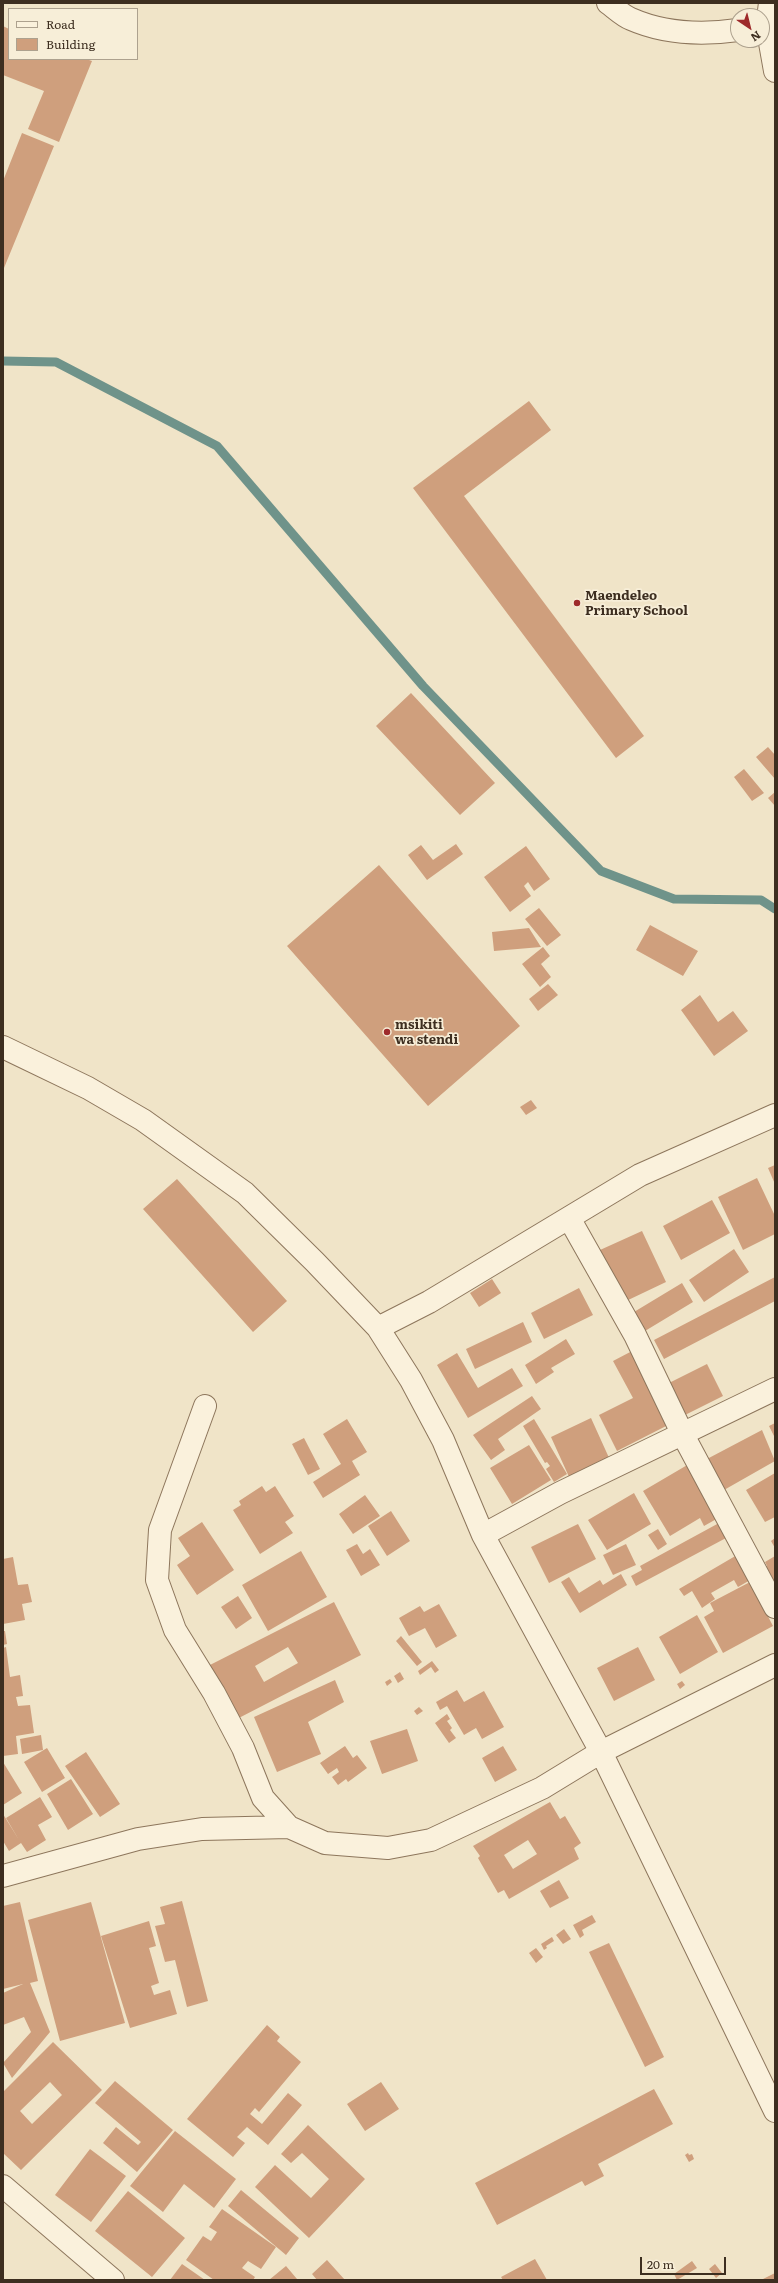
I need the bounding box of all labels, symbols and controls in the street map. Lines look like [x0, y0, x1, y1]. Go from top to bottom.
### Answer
legend [8, 8, 138, 60]
north arrow [730, 8, 770, 48]
text: Road [46, 15, 75, 33]
text: N [748, 28, 765, 46]
text: Building [46, 35, 95, 53]
place label: Maendeleo Primary School [585, 588, 688, 619]
marker: Maendeleo Primary School [572, 598, 582, 608]
place label: msikiti wa stendi [395, 1017, 458, 1048]
marker: msikiti wa stendi [382, 1027, 392, 1037]
scale bar [642, 2249, 728, 2275]
text: 20 m [647, 2255, 674, 2273]

